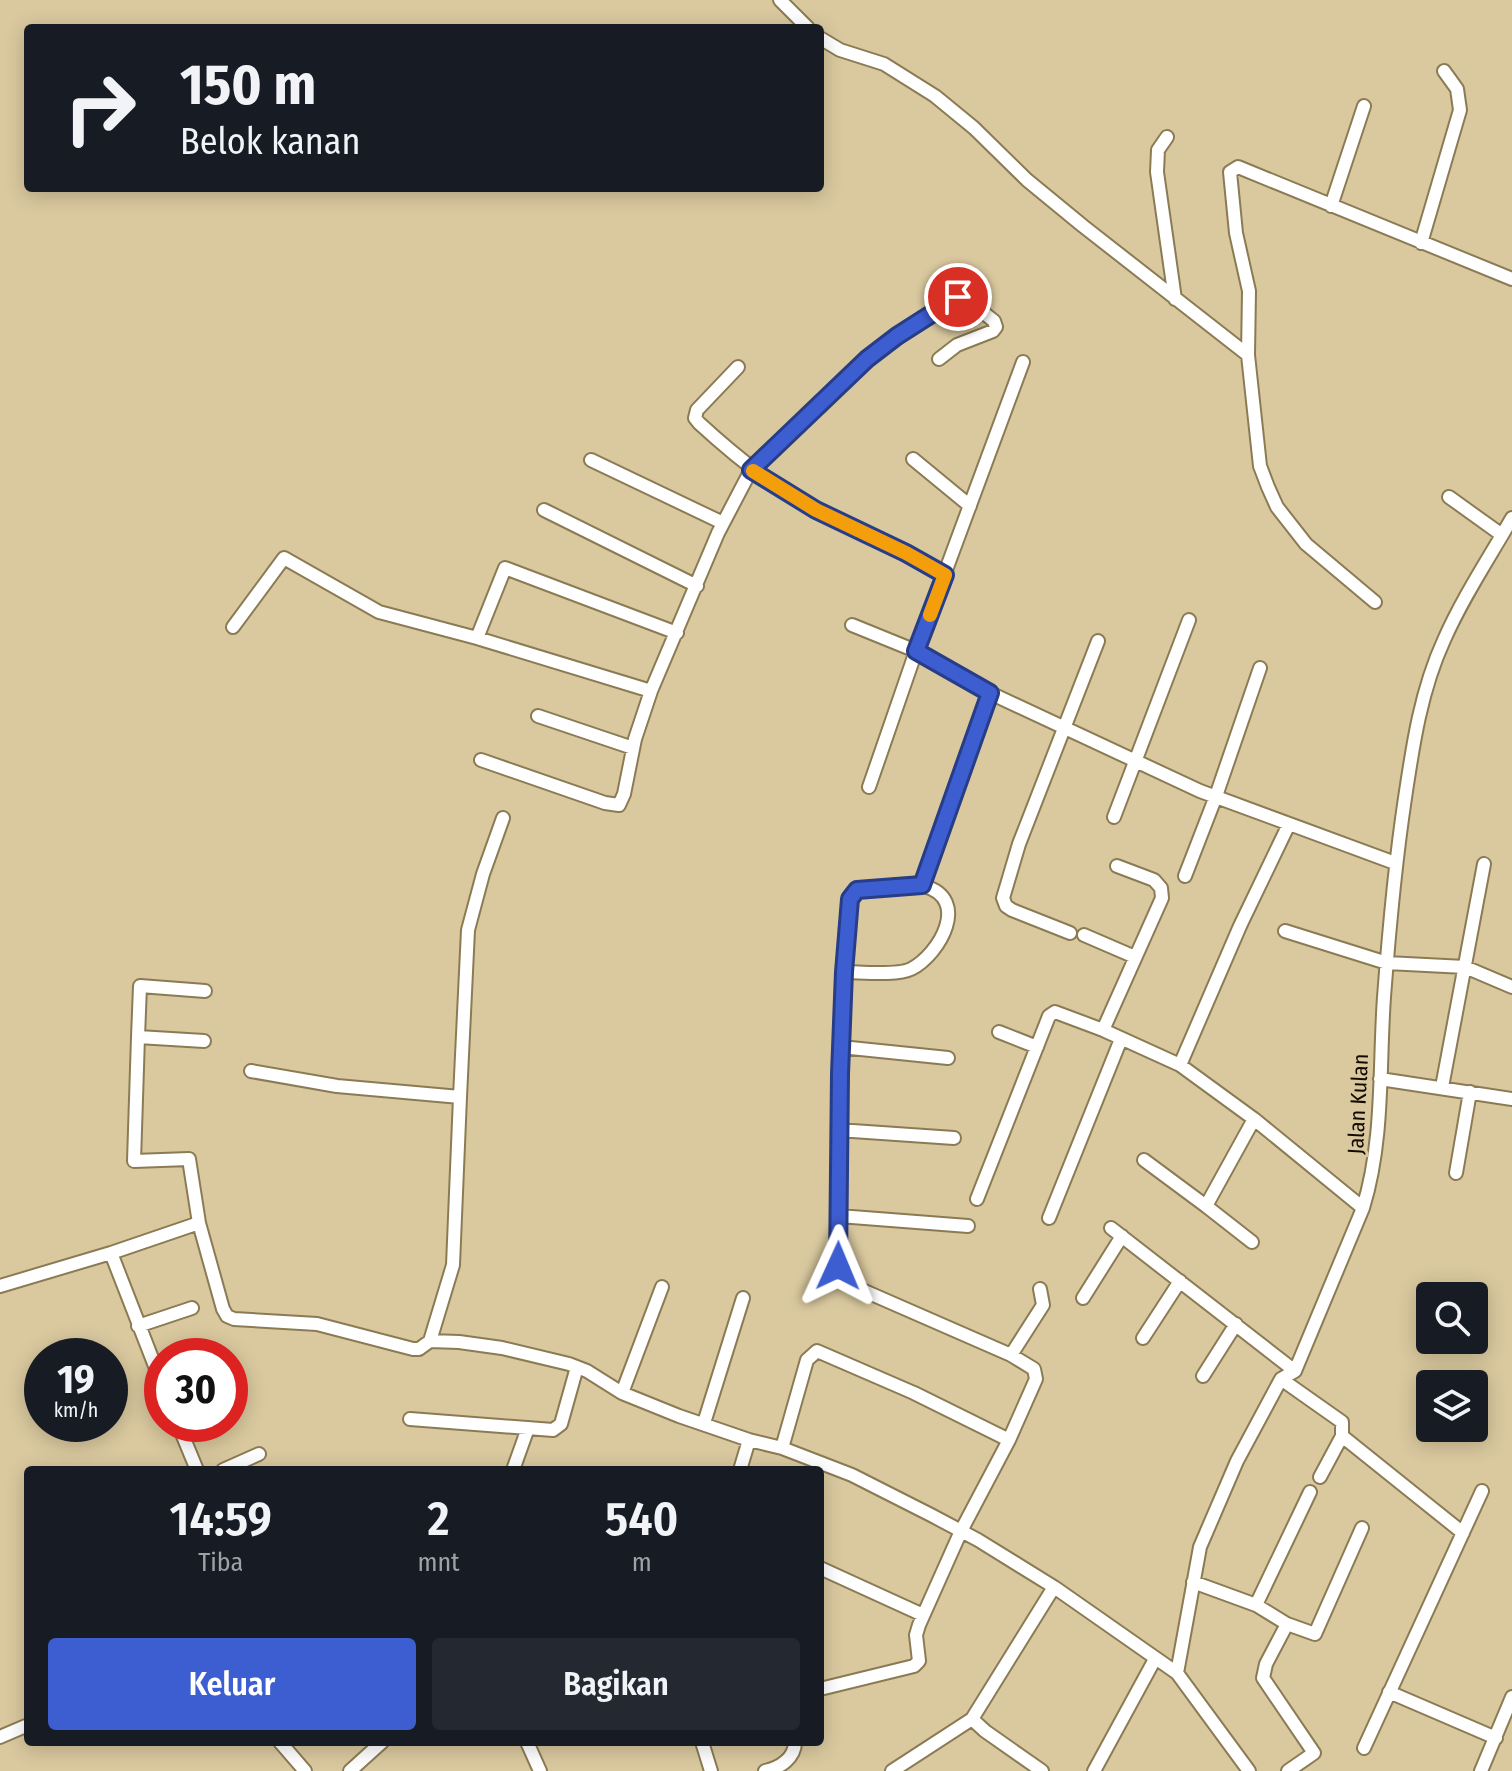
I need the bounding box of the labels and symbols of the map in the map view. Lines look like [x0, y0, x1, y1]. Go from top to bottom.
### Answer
pin [924, 263, 992, 331]
street label: Jalan Kulan [1342, 1053, 1374, 1155]
position arrow [796, 1224, 880, 1308]
speed limit sign: 30 [144, 1338, 248, 1442]

